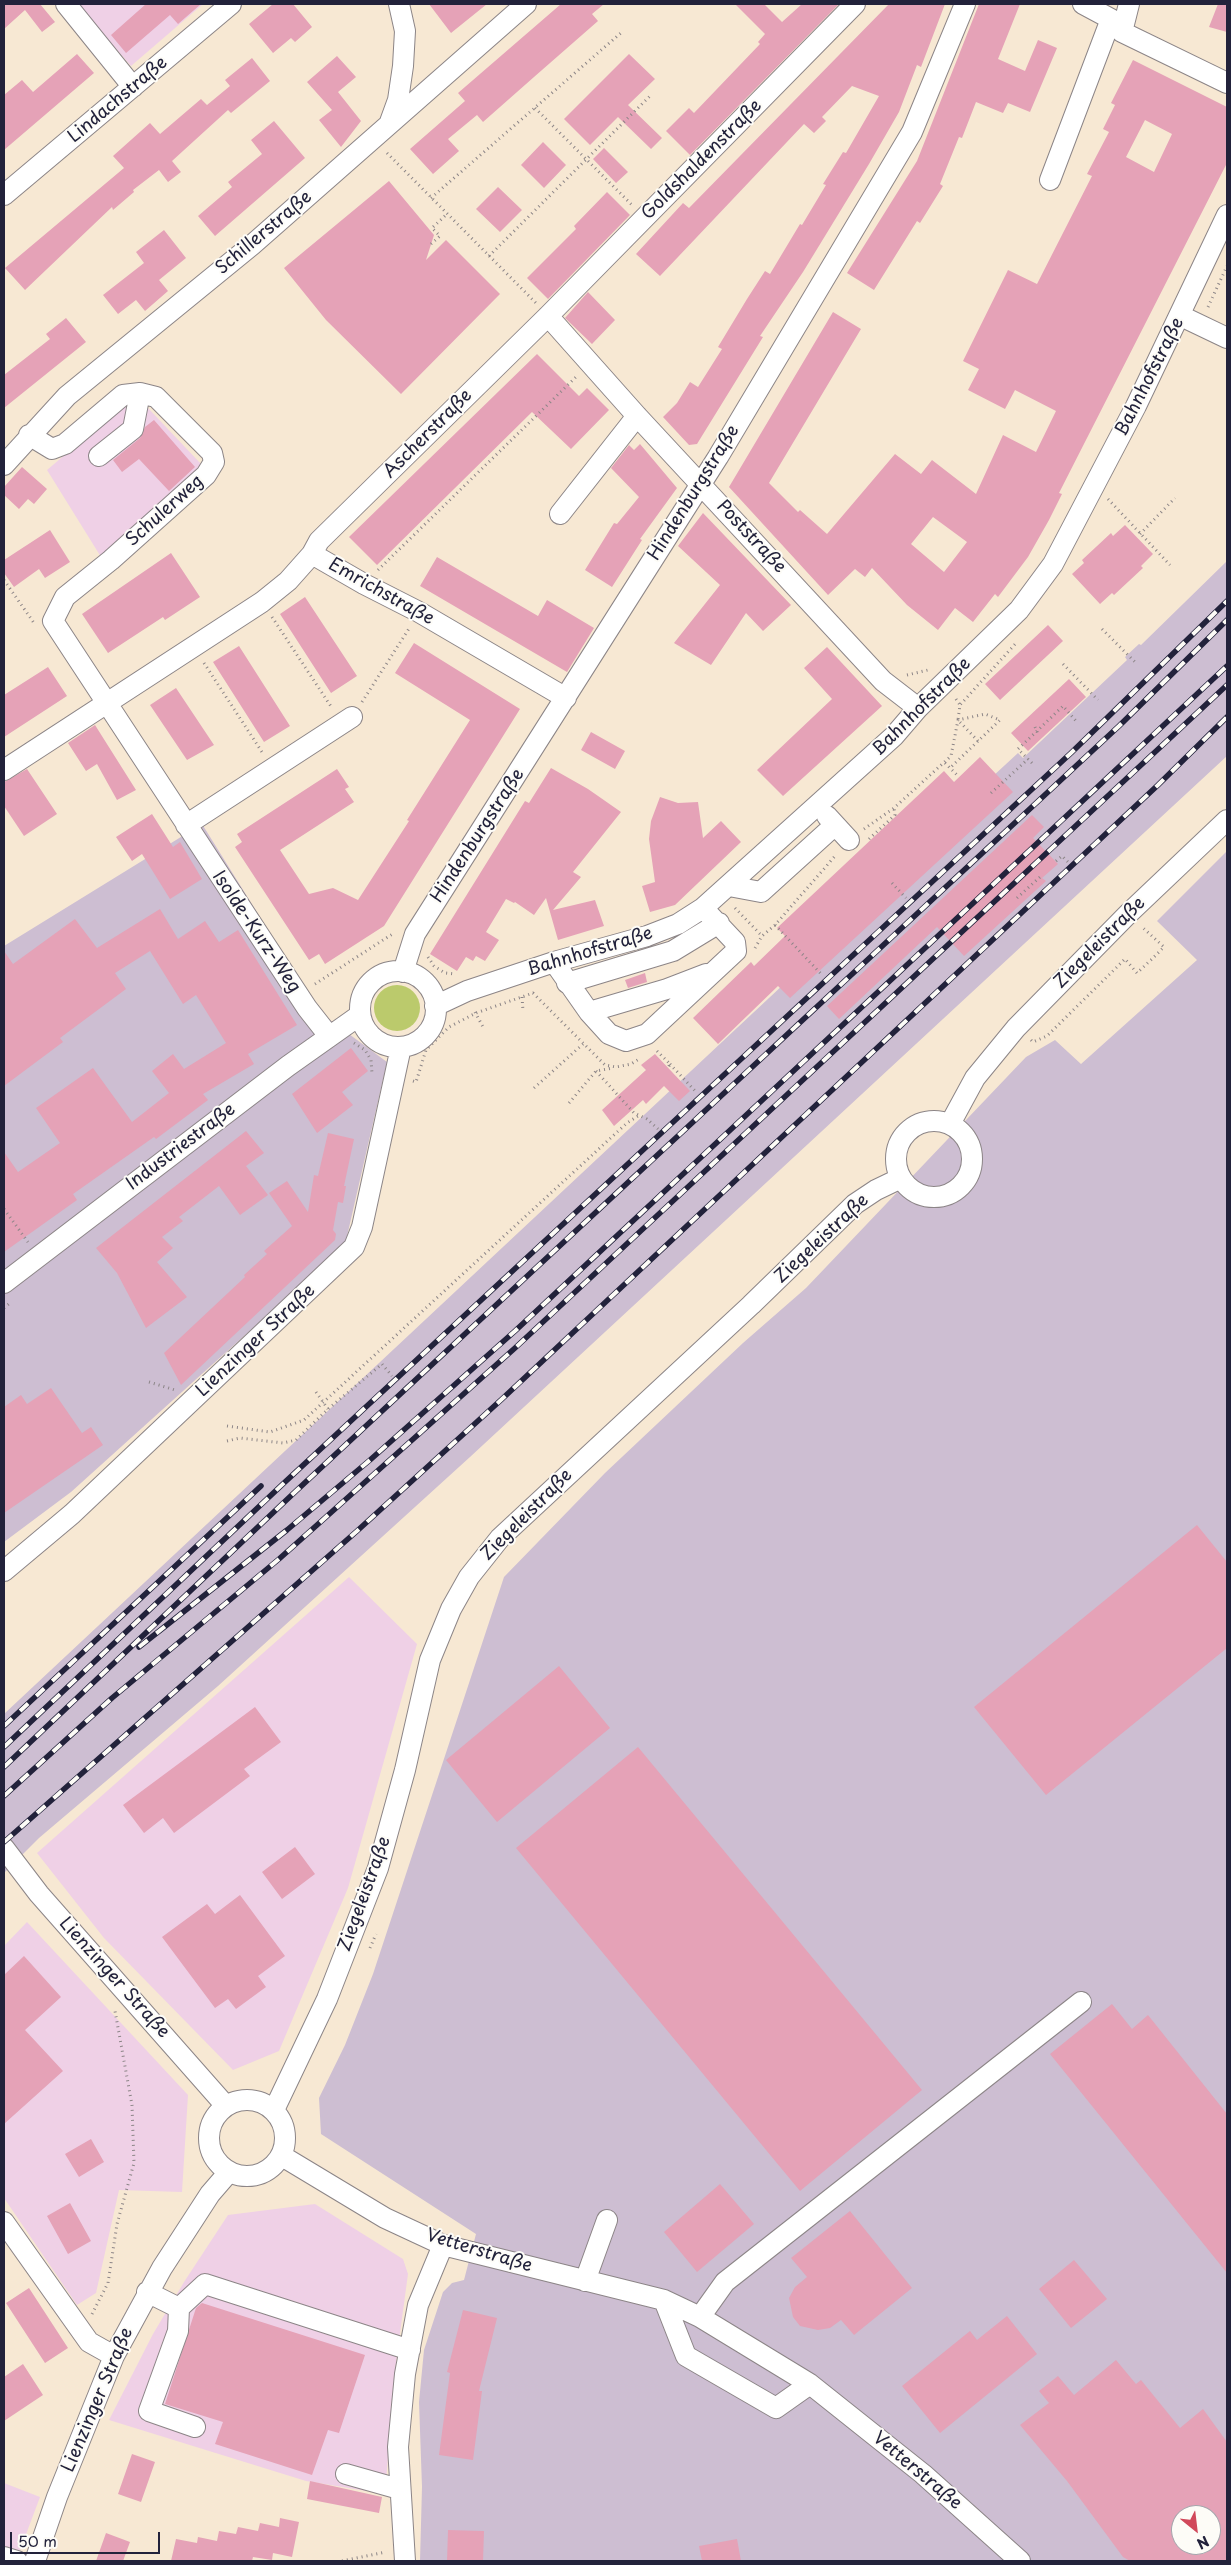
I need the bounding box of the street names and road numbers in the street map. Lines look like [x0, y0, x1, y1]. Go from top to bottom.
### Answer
street label: Lindachstraße [64, 52, 172, 148]
street label: Goldshaldenstraße [637, 95, 767, 225]
street label: Schillerstraße [212, 187, 316, 279]
street label: Bahnhofstraße [1111, 314, 1189, 440]
street label: Ascherstraße [379, 385, 477, 483]
street label: Hindenburgstraße [644, 421, 744, 565]
street label: Schulerweg [122, 471, 208, 551]
street label: Poststraße [712, 496, 790, 578]
street label: Emrichstraße [324, 554, 438, 630]
street label: Bahnhofstraße [868, 653, 976, 761]
street label: Hindenburgstraße [427, 765, 529, 907]
street label: Isolde-Kurz-Weg [207, 867, 305, 997]
street label: Ziegeleistraße [1050, 893, 1150, 993]
street label: Bahnhofstraße [525, 923, 655, 981]
street label: Industriestraße [122, 1099, 240, 1195]
street label: Ziegeleistraße [771, 1190, 873, 1288]
street label: Lienzinger Straße [192, 1280, 320, 1402]
street label: Ziegeleistraße [477, 1465, 577, 1565]
street label: Ziegeleistraße [334, 1834, 396, 1954]
street label: Lienzinger Straße [54, 1913, 174, 2043]
street label: Vetterstraße [423, 2225, 535, 2277]
street label: Lienzinger Straße [58, 2325, 138, 2475]
street label: Vetterstraße [868, 2427, 966, 2515]

